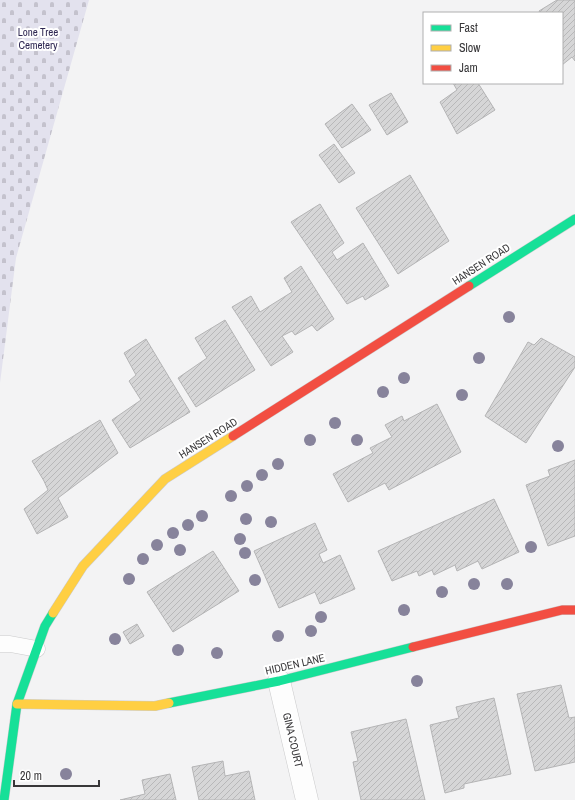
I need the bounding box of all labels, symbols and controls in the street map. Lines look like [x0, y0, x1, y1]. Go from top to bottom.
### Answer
legend [423, 12, 563, 84]
text: Fast [459, 20, 478, 36]
park label: Lone Tree Cemetery [18, 25, 58, 52]
text: Slow [459, 40, 481, 56]
text: Jam [459, 60, 478, 76]
street label: HANSEN ROAD [449, 240, 513, 288]
street label: HANSEN ROAD [176, 415, 240, 461]
street label: HIDDEN LANE [264, 650, 326, 678]
street label: GINA COURT [280, 711, 306, 769]
scale bar [14, 762, 99, 788]
text: 20 m [20, 768, 42, 784]

